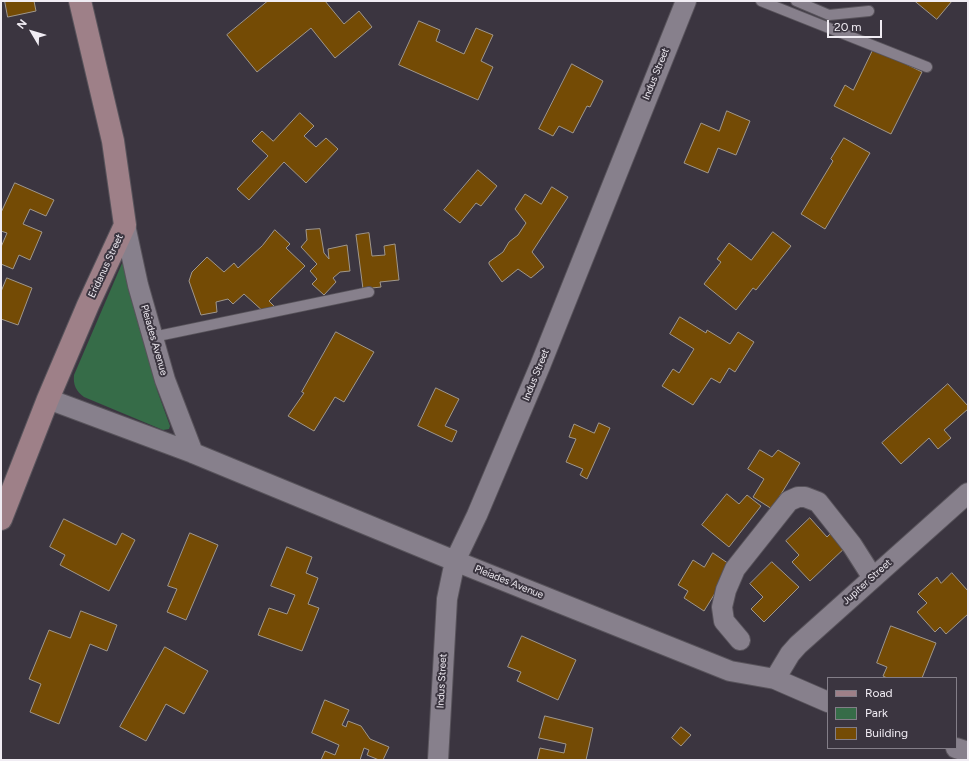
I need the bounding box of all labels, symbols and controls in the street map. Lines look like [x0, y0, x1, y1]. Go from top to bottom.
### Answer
north arrow [12, 12, 52, 52]
scale bar [829, 12, 884, 38]
text: N [14, 17, 30, 32]
text: 20 m [834, 20, 862, 34]
street label: Indus Street [640, 46, 672, 102]
street label: Eridanus Street [86, 232, 126, 300]
street label: Pleiades Avenue [138, 303, 170, 377]
street label: Indus Street [520, 347, 552, 403]
street label: Jupiter Street [840, 557, 894, 607]
street label: Pleiades Avenue [473, 563, 545, 601]
street label: Indus Street [435, 653, 449, 709]
legend [827, 677, 957, 749]
text: Road [865, 686, 893, 700]
text: Park [865, 706, 888, 720]
text: Building [865, 726, 908, 740]

